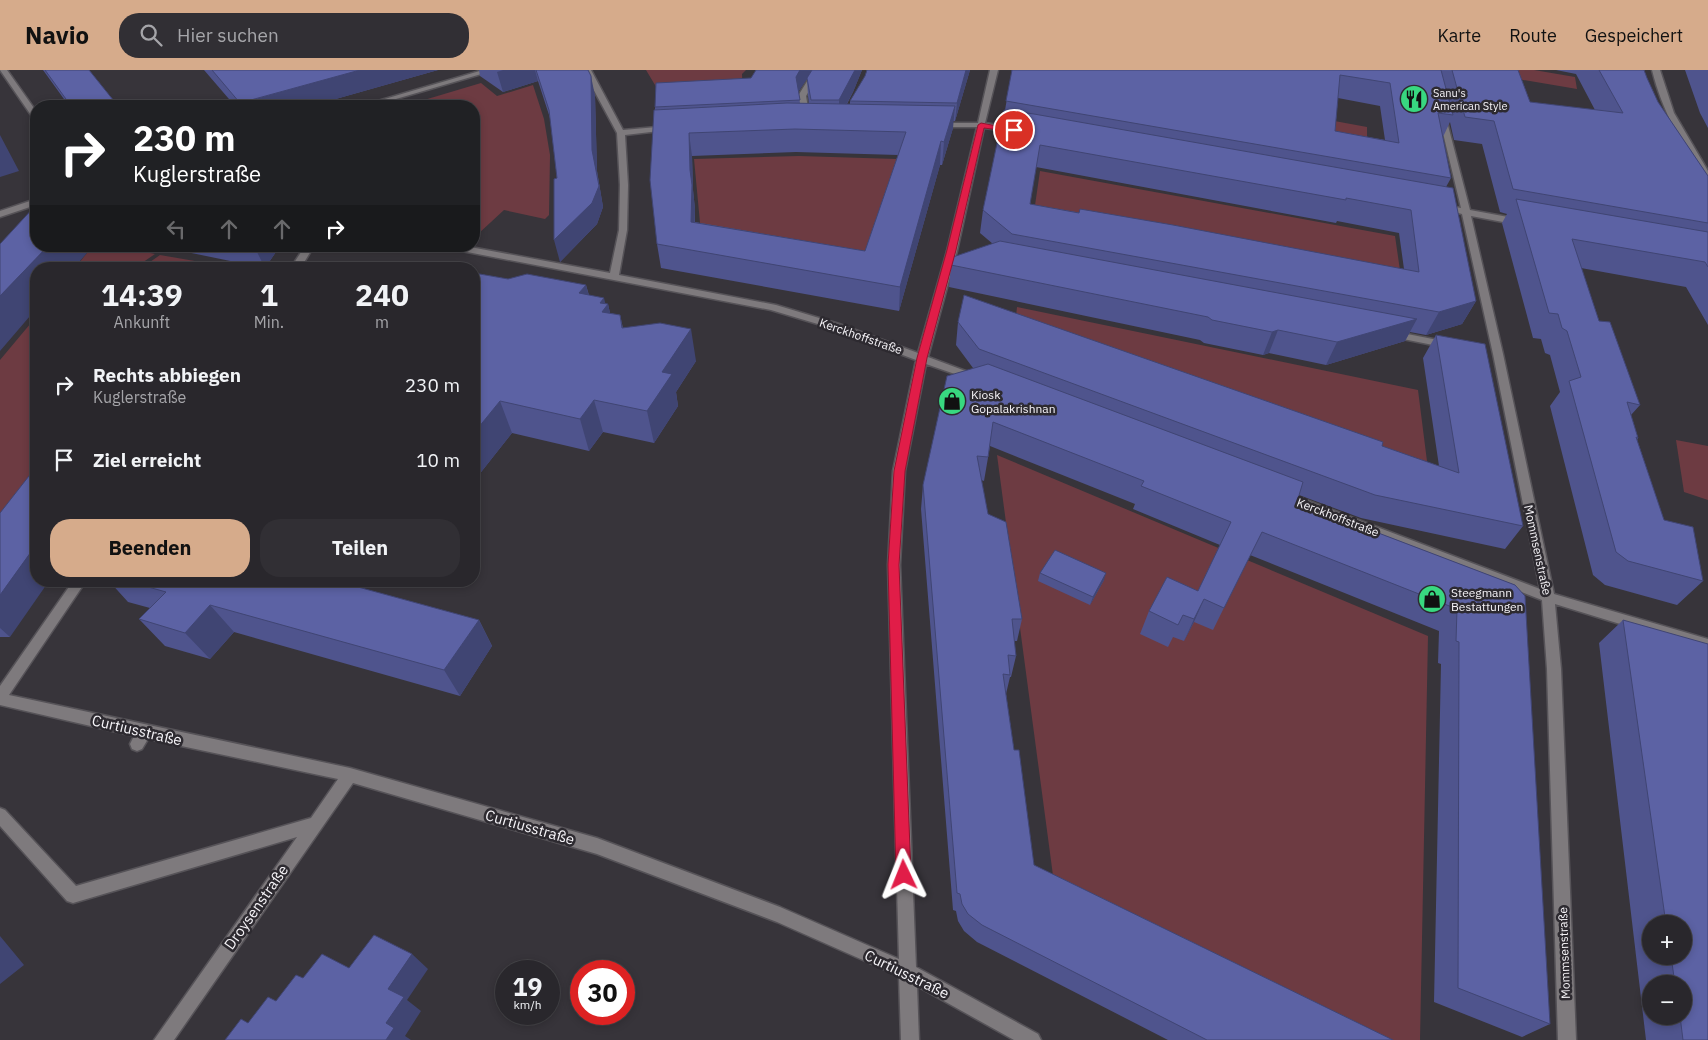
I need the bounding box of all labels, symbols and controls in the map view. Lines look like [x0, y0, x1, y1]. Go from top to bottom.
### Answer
search box [119, 13, 469, 58]
text: Navio [25, 19, 89, 51]
icon: search [137, 21, 165, 49]
text: Hier suchen [177, 23, 279, 47]
text: Karte [1438, 24, 1481, 47]
text: Route [1509, 24, 1557, 47]
text: Gespeichert [1585, 24, 1683, 47]
restaurant icon: Sanu's American Style [1399, 84, 1429, 114]
place label: Sanu's American Style [1433, 86, 1508, 113]
pin [993, 109, 1035, 151]
text: 230 m [133, 115, 236, 161]
icon: arrive [1000, 116, 1028, 144]
icon: right [50, 120, 115, 185]
text: Kuglerstraße [133, 159, 261, 188]
icon: left [162, 215, 190, 243]
icon: ahead [215, 215, 243, 243]
icon: ahead [268, 215, 296, 243]
icon: right [321, 215, 349, 243]
text: 14:39 [101, 275, 183, 314]
text: 1 [260, 275, 278, 314]
text: 240 [355, 275, 409, 314]
text: Ankunft [114, 312, 170, 332]
text: Min. [254, 312, 284, 332]
text: m [375, 312, 389, 332]
street label: Kerckhoffstraße [817, 315, 905, 357]
text: Rechts abbiegen [93, 363, 241, 387]
icon: right [50, 371, 78, 399]
text: 230 m [405, 373, 460, 397]
shop icon: Kiosk Gopalakrishnan [937, 386, 967, 416]
text: Kuglerstraße [93, 387, 186, 407]
place label: Kiosk Gopalakrishnan [971, 387, 1056, 416]
icon: arrive [50, 446, 78, 474]
text: Ziel erreicht [93, 448, 201, 472]
text: 10 m [416, 448, 460, 472]
street label: Kerckhoffstraße [1295, 494, 1382, 540]
street label: Mommsenstraße [1521, 504, 1555, 597]
button: Beenden [50, 519, 250, 577]
button: Teilen [260, 519, 460, 577]
shop icon: Steegmann Bestattungen [1417, 584, 1447, 614]
place label: Steegmann Bestattungen [1451, 585, 1523, 614]
street label: Curtiusstraße [90, 710, 184, 750]
street label: Curtiusstraße [483, 805, 577, 849]
position arrow [877, 848, 929, 900]
street label: Droysenstraße [220, 861, 292, 953]
street label: Mommsenstraße [1555, 907, 1573, 999]
map controls [1642, 915, 1692, 1025]
button: + [1642, 915, 1692, 965]
street label: Curtiusstraße [862, 945, 952, 1003]
speed limit sign: 30 [570, 960, 635, 1025]
text: 19 [512, 970, 543, 1003]
button: − [1642, 975, 1692, 1025]
text: km/h [513, 997, 542, 1012]

